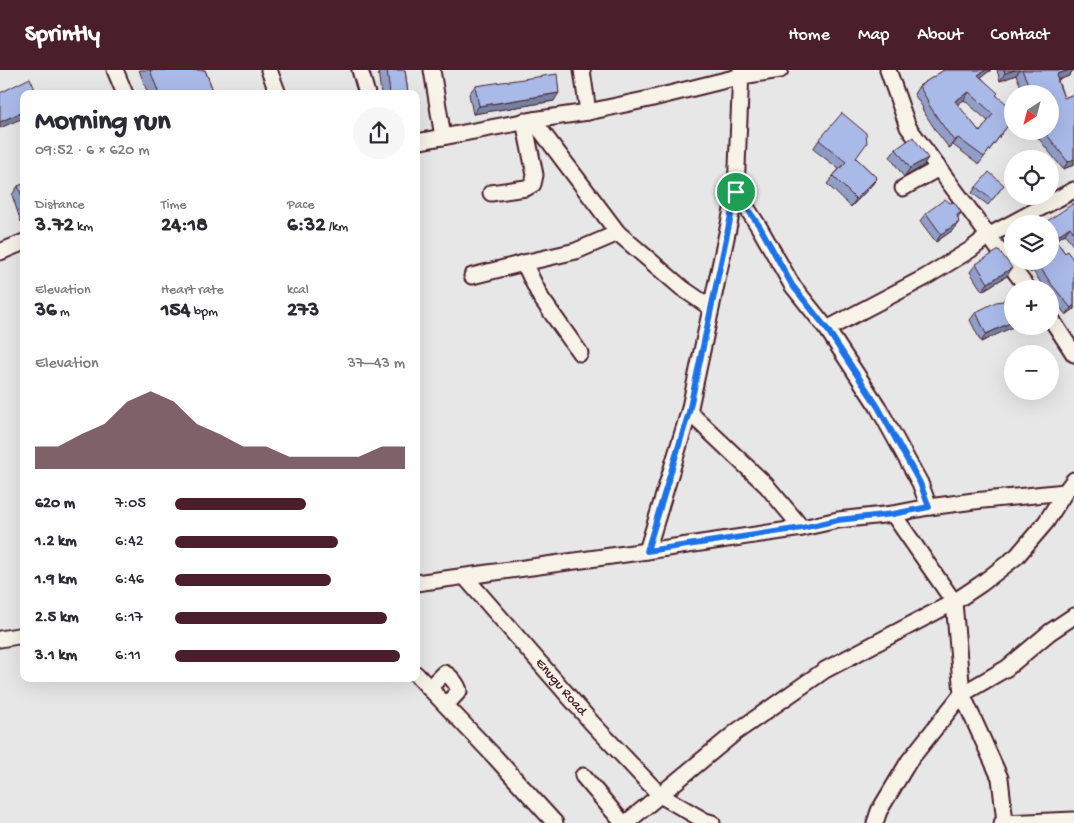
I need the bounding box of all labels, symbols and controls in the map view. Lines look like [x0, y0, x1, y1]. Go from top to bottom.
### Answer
text: Sprintly [25, 21, 100, 50]
text: Home [788, 25, 830, 46]
text: Map [858, 25, 889, 46]
text: About [917, 25, 963, 46]
text: Contact [991, 25, 1049, 46]
north arrow [1004, 85, 1059, 140]
map controls [1004, 85, 1059, 400]
text: Morning run [35, 106, 170, 139]
button: share [353, 107, 405, 159]
text: 09:52 · 6 × 620 m [35, 142, 150, 161]
button: locate [1004, 150, 1059, 205]
pin [715, 171, 757, 213]
icon: arrive [722, 178, 750, 206]
text: Distance [35, 197, 84, 214]
text: Time [161, 197, 187, 214]
text: Pace [287, 197, 314, 214]
text: 3.72 [35, 214, 74, 239]
text: 24:18 [161, 214, 208, 239]
text: 6:32 [287, 214, 325, 239]
button: layers [1004, 215, 1059, 270]
text: km [74, 219, 93, 236]
text: /km [325, 219, 348, 236]
button: + [1004, 280, 1059, 335]
text: Elevation [35, 282, 91, 299]
text: Heart rate [161, 282, 224, 299]
text: kcal [287, 282, 309, 299]
text: 36 [35, 299, 57, 324]
text: 154 [161, 299, 190, 324]
text: 273 [287, 299, 319, 324]
text: m [57, 304, 70, 321]
text: bpm [190, 304, 218, 321]
button: − [1004, 345, 1059, 400]
text: Elevation [35, 355, 99, 374]
text: 37–43 m [348, 355, 405, 374]
text: 620 m [35, 495, 75, 514]
text: 7:05 [115, 495, 146, 514]
text: 1.2 km [35, 533, 77, 552]
text: 6:42 [115, 533, 144, 552]
text: 1.9 km [35, 571, 77, 590]
text: 6:46 [115, 571, 144, 590]
text: 2.5 km [35, 609, 79, 628]
text: 6:17 [115, 609, 143, 628]
text: 3.1 km [35, 647, 77, 666]
text: 6:11 [115, 647, 141, 666]
street label: Enugu Road [531, 655, 592, 721]

